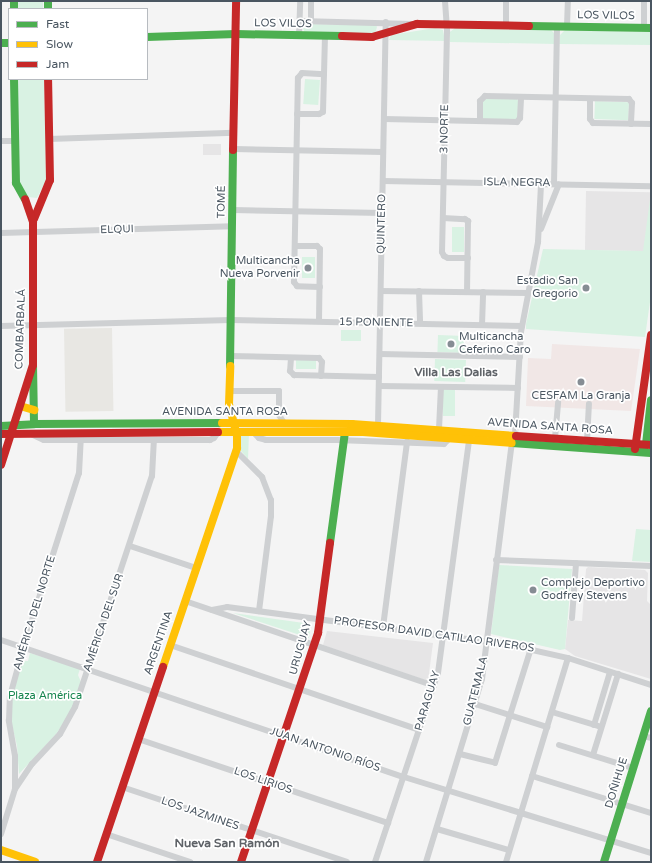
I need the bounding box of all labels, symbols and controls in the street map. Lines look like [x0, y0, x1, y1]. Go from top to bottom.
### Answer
legend [8, 8, 148, 80]
street label: LOS VILOS [577, 9, 635, 23]
text: Fast [46, 17, 69, 31]
street label: LOS VILOS [254, 17, 312, 31]
text: Slow [46, 37, 73, 51]
text: Jam [46, 57, 69, 71]
street label: 3 NORTE [438, 104, 452, 154]
street label: ISLA NEGRA [483, 176, 551, 190]
street label: TOMÉ [215, 185, 229, 219]
street label: QUINTERO [375, 194, 389, 254]
street label: ELQUI [100, 223, 134, 237]
place label: Multicancha Nueva Porvenir [220, 255, 300, 281]
marker: Multicancha Nueva Porvenir [303, 263, 313, 273]
place label: Estadio San Gregorio [517, 275, 578, 301]
marker: Estadio San Gregorio [581, 283, 591, 293]
street label: COMBARBALÁ [13, 288, 29, 370]
street label: 15 PONIENTE [339, 316, 413, 330]
place label: Multicancha Ceferino Caro [459, 331, 531, 357]
marker: Multicancha Ceferino Caro [446, 339, 456, 349]
district label: Villa Las Dalias [414, 366, 498, 380]
marker: CESFAM La Granja [575, 376, 587, 388]
place label: CESFAM La Granja [531, 389, 631, 403]
street label: AVENIDA SANTA ROSA [162, 405, 288, 419]
street label: AVENIDA SANTA ROSA [487, 416, 613, 438]
street label: AMÉRICA DEL NORTE [11, 554, 59, 672]
street label: AMÉRICA DEL SUR [81, 572, 127, 674]
place label: Complejo Deportivo Godfrey Stevens [541, 577, 645, 603]
marker: Complejo Deportivo Godfrey Stevens [528, 585, 538, 595]
street label: ARGENTINA [142, 609, 176, 677]
street label: PROFESOR DAVID CATILAO RIVEROS [333, 614, 535, 656]
street label: URUGUAY [287, 619, 315, 677]
street label: GUATEMALA [461, 655, 491, 727]
street label: PARAGUAY [413, 669, 443, 733]
park label: Plaza América [8, 689, 82, 703]
street label: JUAN ANTONIO RÍOS [268, 725, 382, 775]
street label: DOÑIHUE [603, 756, 631, 810]
street label: LOS LIRIOS [232, 765, 294, 797]
street label: LOS JAZMINES [159, 794, 241, 834]
district label: Nueva San Ramón [174, 837, 280, 851]

